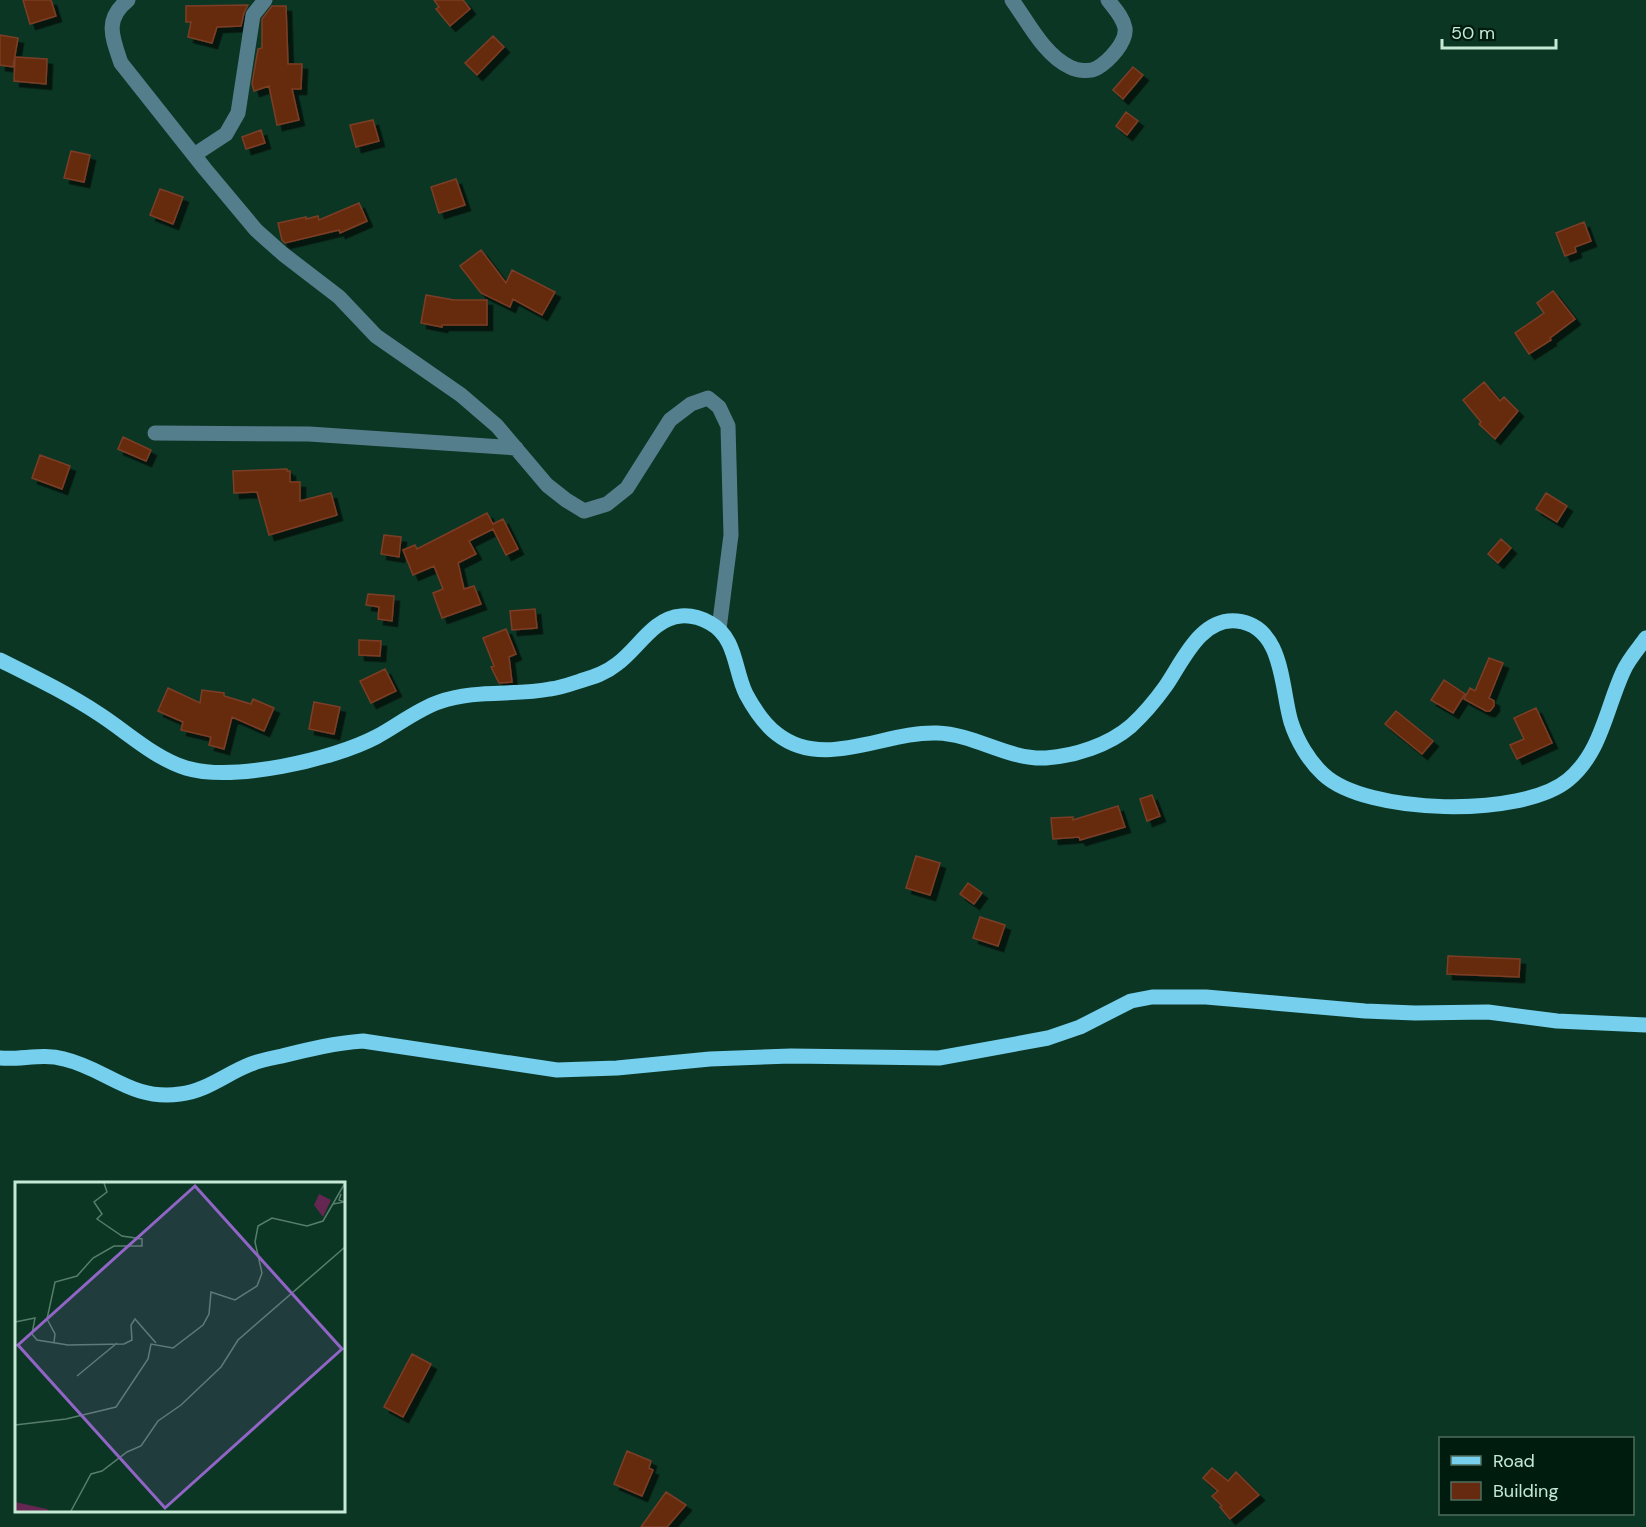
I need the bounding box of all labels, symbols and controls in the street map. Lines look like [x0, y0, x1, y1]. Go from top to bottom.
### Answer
scale bar [1442, 12, 1556, 50]
text: 50 m [1451, 21, 1495, 45]
inset map [15, 1182, 345, 1512]
legend [1439, 1437, 1634, 1515]
text: Road [1493, 1449, 1535, 1473]
text: Building [1493, 1479, 1558, 1503]

